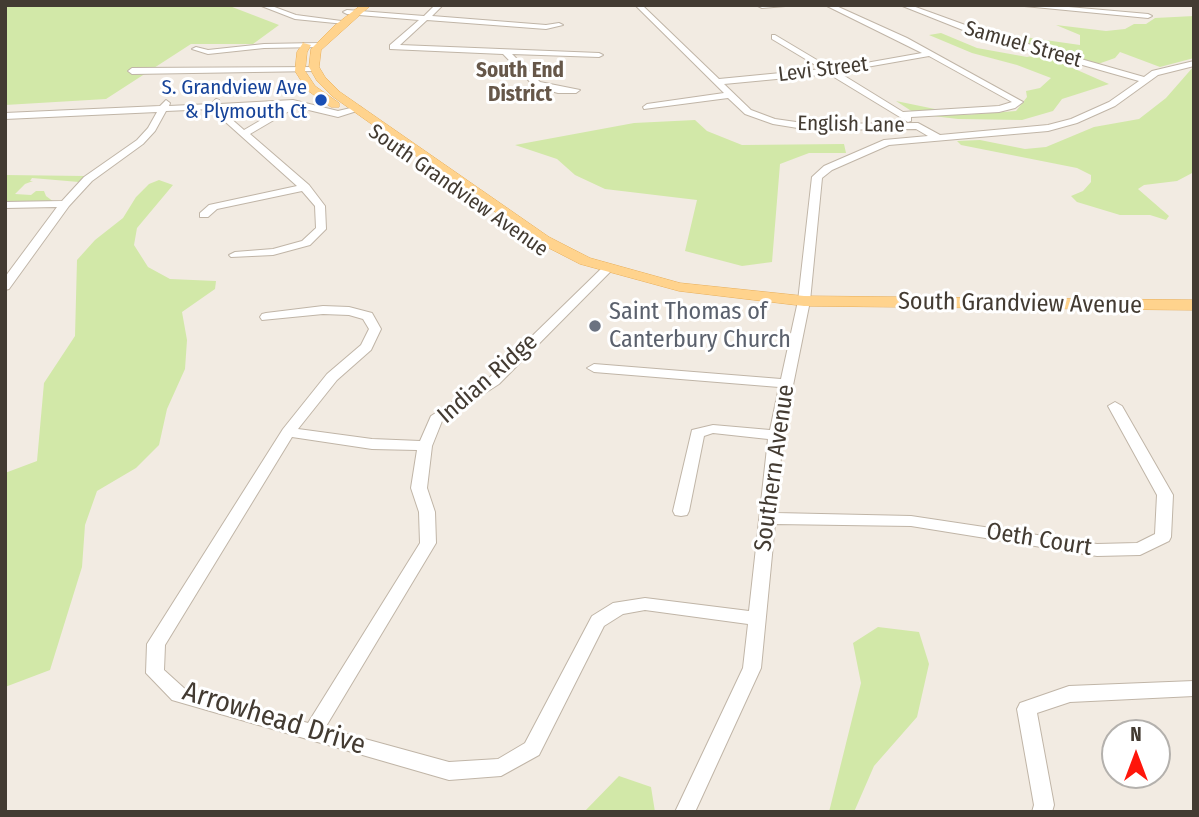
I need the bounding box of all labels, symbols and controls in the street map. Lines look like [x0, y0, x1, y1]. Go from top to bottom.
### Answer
street label: Samuel Street [962, 16, 1084, 74]
street label: Levi Street [777, 52, 869, 88]
district label: South End District [476, 58, 564, 108]
place label: S. Grandview Ave & Plymouth Ct [161, 75, 307, 125]
marker: S. Grandview Ave & Plymouth Ct [313, 92, 329, 108]
street label: English Lane [797, 111, 905, 139]
street label: South Grandview Avenue [363, 119, 553, 263]
street label: South Grandview Avenue [898, 287, 1142, 321]
place label: Saint Thomas of Canterbury Church [609, 298, 791, 354]
marker: Saint Thomas of Canterbury Church [587, 318, 603, 334]
street label: Indian Ridge [432, 328, 544, 430]
street label: Southern Avenue [749, 383, 801, 553]
street label: Oeth Court [984, 517, 1094, 563]
street label: Arrowhead Drive [178, 675, 370, 763]
north arrow [1101, 719, 1171, 789]
text: N [1130, 723, 1142, 746]

